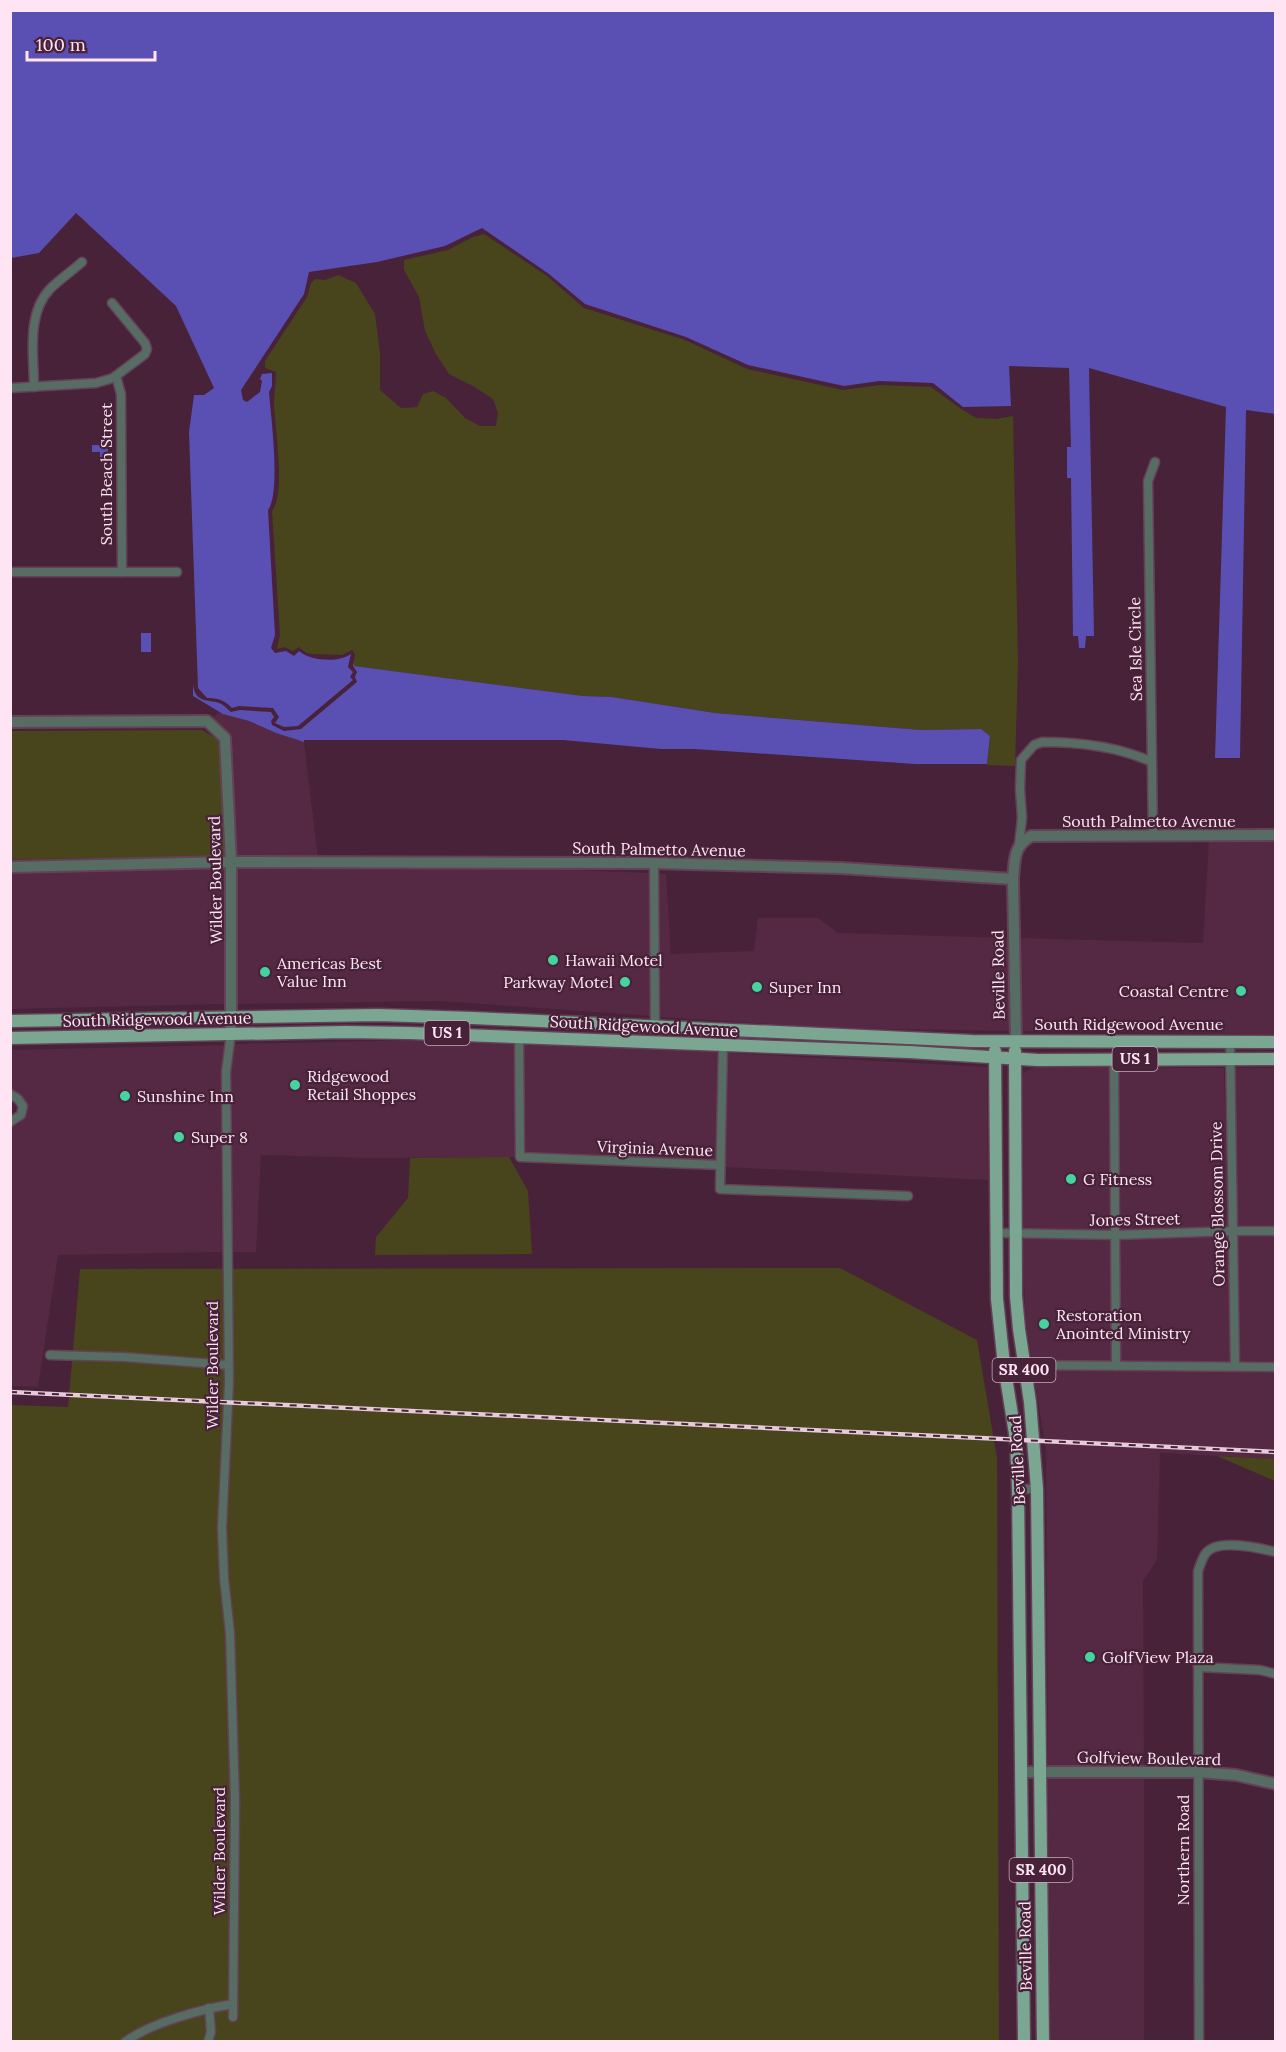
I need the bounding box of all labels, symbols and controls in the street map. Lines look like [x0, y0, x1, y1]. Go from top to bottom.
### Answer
scale bar [27, 24, 154, 62]
text: 100 m [36, 33, 86, 56]
street label: South Beach Street [96, 402, 116, 545]
street label: Sea Isle Circle [1124, 596, 1146, 701]
street label: South Palmetto Avenue [1062, 811, 1236, 831]
street label: Wilder Boulevard [204, 815, 226, 944]
street label: South Palmetto Avenue [572, 837, 746, 861]
street label: Beville Road [987, 929, 1009, 1020]
place label: Hawaii Motel [565, 950, 663, 970]
place label: Americas Best Value Inn [276, 953, 383, 991]
marker: Hawaii Motel [546, 953, 560, 967]
marker: Americas Best Value Inn [258, 965, 272, 979]
place label: Parkway Motel [503, 972, 613, 992]
marker: Parkway Motel [618, 975, 632, 989]
place label: Super Inn [769, 977, 842, 997]
marker: Super Inn [750, 980, 764, 994]
place label: Coastal Centre [1119, 981, 1229, 1001]
marker: Coastal Centre [1234, 984, 1248, 998]
street label: South Ridgewood Avenue [62, 1007, 252, 1031]
street label: South Ridgewood Avenue [549, 1011, 739, 1041]
street label: South Ridgewood Avenue [1035, 1014, 1224, 1034]
road number: US 1 [424, 1021, 470, 1045]
road number: US 1 [1112, 1047, 1158, 1071]
place label: Ridgewood Retail Shoppes [307, 1066, 416, 1104]
marker: Ridgewood Retail Shoppes [288, 1078, 302, 1092]
place label: Sunshine Inn [137, 1086, 234, 1106]
marker: Sunshine Inn [118, 1089, 132, 1103]
street label: Orange Blossom Drive [1206, 1121, 1228, 1287]
place label: Super 8 [191, 1127, 248, 1147]
marker: Super 8 [172, 1130, 186, 1144]
street label: Virginia Avenue [596, 1136, 714, 1160]
place label: G Fitness [1083, 1169, 1152, 1189]
marker: G Fitness [1064, 1172, 1078, 1186]
street label: Jones Street [1089, 1208, 1181, 1230]
street label: Wilder Boulevard [202, 1300, 222, 1429]
place label: Restoration Anointed Ministry [1055, 1305, 1191, 1343]
marker: Restoration Anointed Ministry [1037, 1317, 1051, 1331]
road number: SR 400 [992, 1358, 1056, 1382]
street label: Beville Road [1005, 1414, 1029, 1505]
place label: GolfView Plaza [1102, 1647, 1214, 1667]
marker: GolfView Plaza [1083, 1650, 1097, 1664]
street label: Golfview Boulevard [1077, 1747, 1222, 1769]
street label: Wilder Boulevard [209, 1786, 229, 1915]
street label: Northern Road [1173, 1794, 1193, 1905]
road number: SR 400 [1010, 1858, 1072, 1882]
street label: Beville Road [1014, 1900, 1036, 1991]

